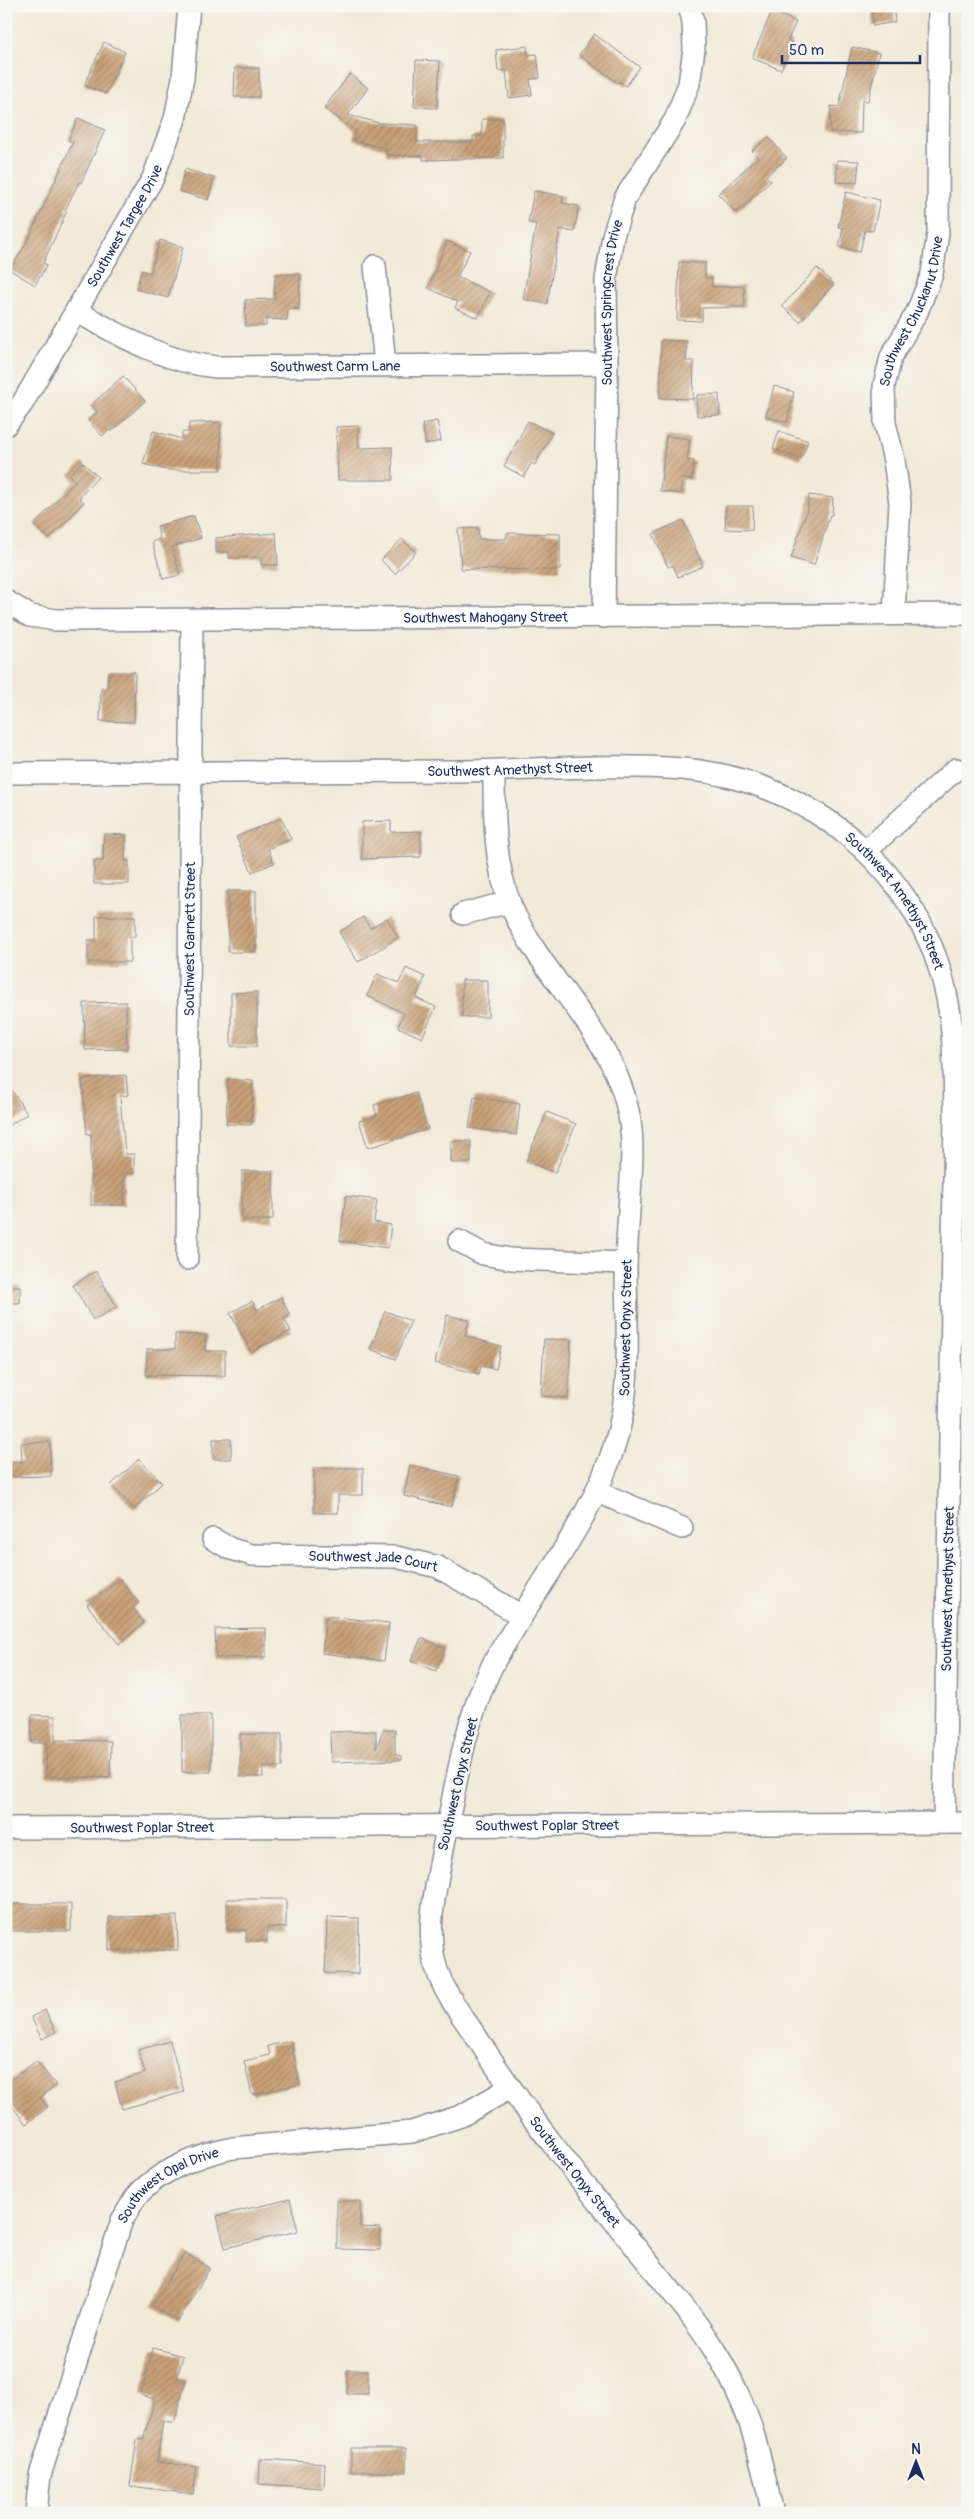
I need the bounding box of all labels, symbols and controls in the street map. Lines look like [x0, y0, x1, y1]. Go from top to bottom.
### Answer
scale bar [782, 32, 919, 64]
text: 50 m [789, 41, 824, 60]
street label: Southwest Targee Drive [83, 162, 166, 290]
street label: Southwest Springcrest Drive [597, 217, 626, 386]
street label: Southwest Chuckanut Drive [876, 235, 946, 388]
street label: Southwest Carm Lane [270, 357, 401, 375]
street label: Southwest Mahogany Street [403, 608, 568, 626]
street label: Southwest Amethyst Street [427, 759, 593, 780]
street label: Southwest Amethyst Street [841, 828, 948, 972]
street label: Southwest Garnett Street [180, 861, 199, 1016]
street label: Southwest Onyx Street [616, 1259, 636, 1397]
street label: Southwest Amethyst Street [938, 1506, 958, 1672]
street label: Southwest Jade Court [308, 1547, 440, 1575]
street label: Southwest Onyx Street [434, 1715, 482, 1853]
street label: Southwest Poplar Street [475, 1816, 620, 1834]
street label: Southwest Poplar Street [70, 1818, 215, 1836]
street label: Southwest Onyx Street [526, 2113, 624, 2231]
street label: Southwest Opal Drive [114, 2143, 221, 2227]
north arrow [892, 2436, 942, 2486]
text: N [911, 2441, 921, 2458]

